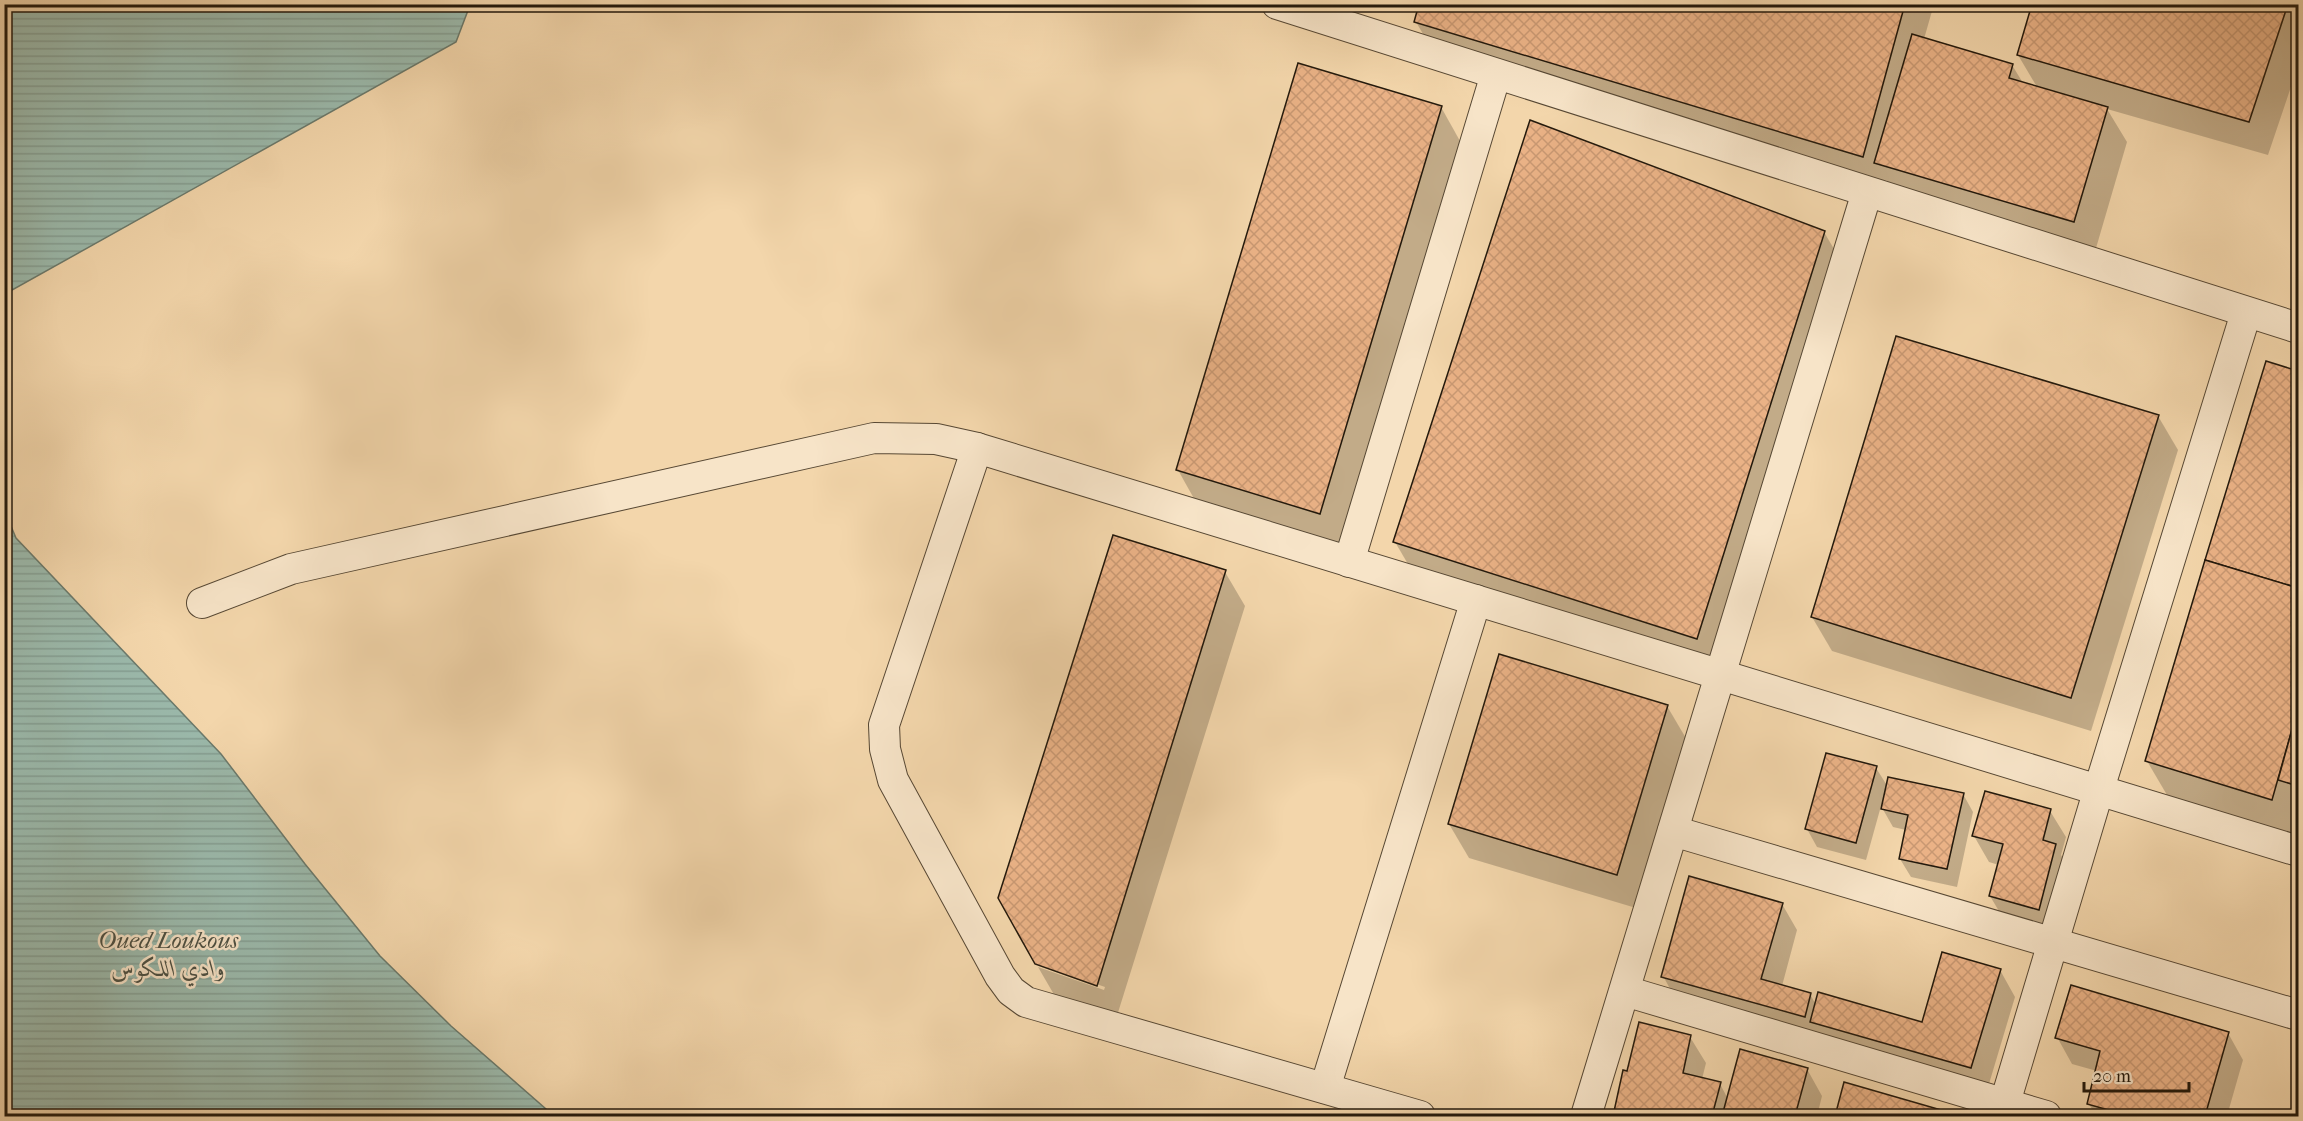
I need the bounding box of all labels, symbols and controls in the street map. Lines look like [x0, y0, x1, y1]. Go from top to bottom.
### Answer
water label: Oued Loukous وادي اللكوس [98, 926, 239, 987]
scale bar [2084, 1055, 2189, 1093]
text: 20 m [2093, 1066, 2131, 1087]

